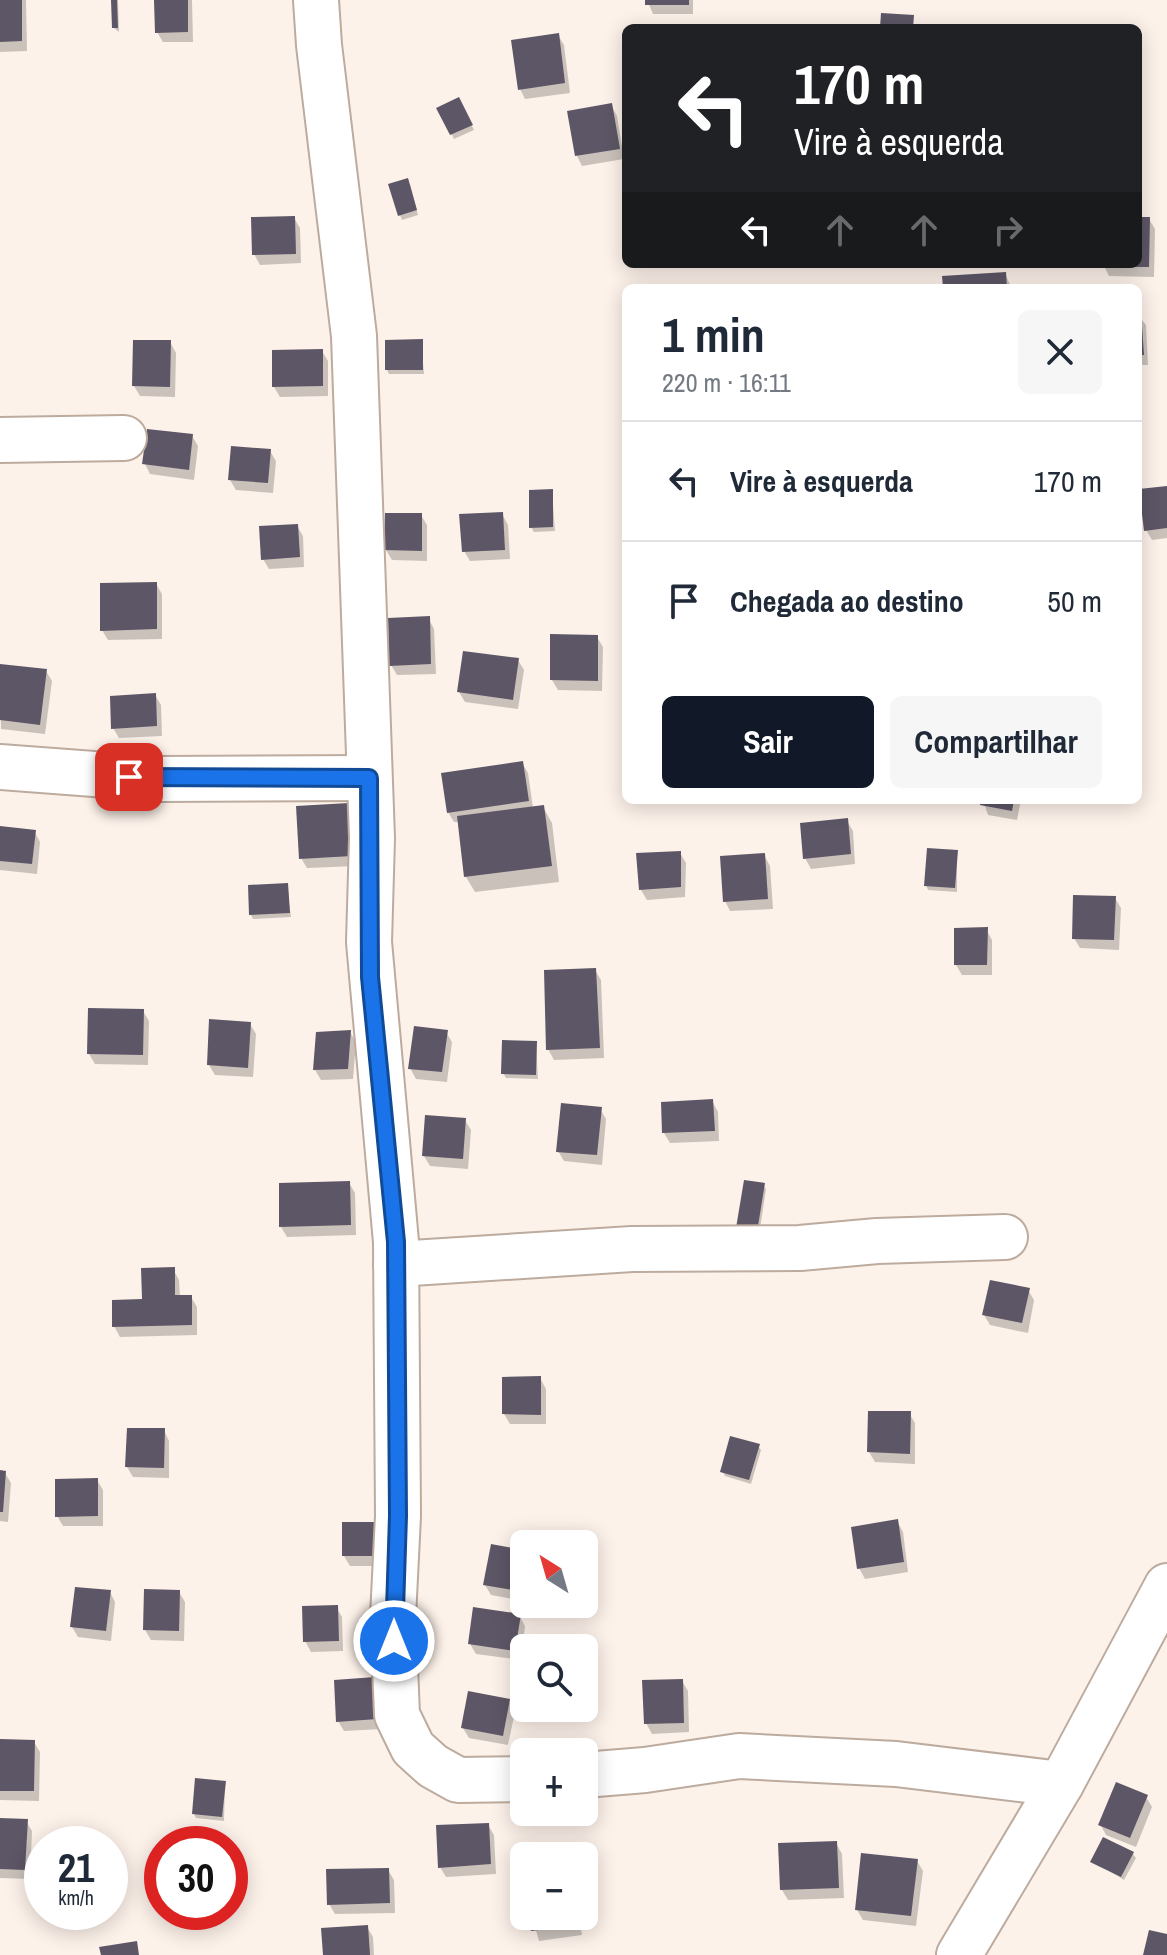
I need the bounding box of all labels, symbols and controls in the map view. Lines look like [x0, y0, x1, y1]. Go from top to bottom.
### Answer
text: 170 m [794, 46, 924, 121]
icon: left [662, 56, 766, 160]
text: Vire à esquerda [794, 118, 1004, 166]
icon: left [734, 208, 778, 252]
icon: ahead [818, 208, 862, 252]
icon: ahead [902, 208, 946, 252]
icon: right [986, 208, 1030, 252]
text: 1 min [662, 302, 765, 367]
button: close [1018, 310, 1102, 394]
text: 220 m · 16:11 [662, 365, 791, 400]
icon: left [662, 459, 706, 503]
text: Vire à esquerda [730, 461, 913, 501]
text: 170 m [1034, 461, 1102, 501]
icon: arrive [662, 579, 706, 623]
text: Chegada ao destino [730, 581, 964, 621]
text: 50 m [1047, 581, 1102, 621]
button: Sair [662, 696, 874, 788]
button: Compartilhar [890, 696, 1102, 788]
pin [95, 743, 163, 811]
icon: arrive [107, 755, 151, 799]
north arrow [510, 1530, 598, 1618]
map controls [510, 1530, 598, 1930]
position arrow [352, 1599, 436, 1683]
button: search [510, 1634, 598, 1722]
button: + [510, 1738, 598, 1826]
speed limit sign: 30 [144, 1826, 248, 1930]
text: 21 [58, 1841, 94, 1894]
button: − [510, 1842, 598, 1930]
text: km/h [58, 1884, 94, 1911]

